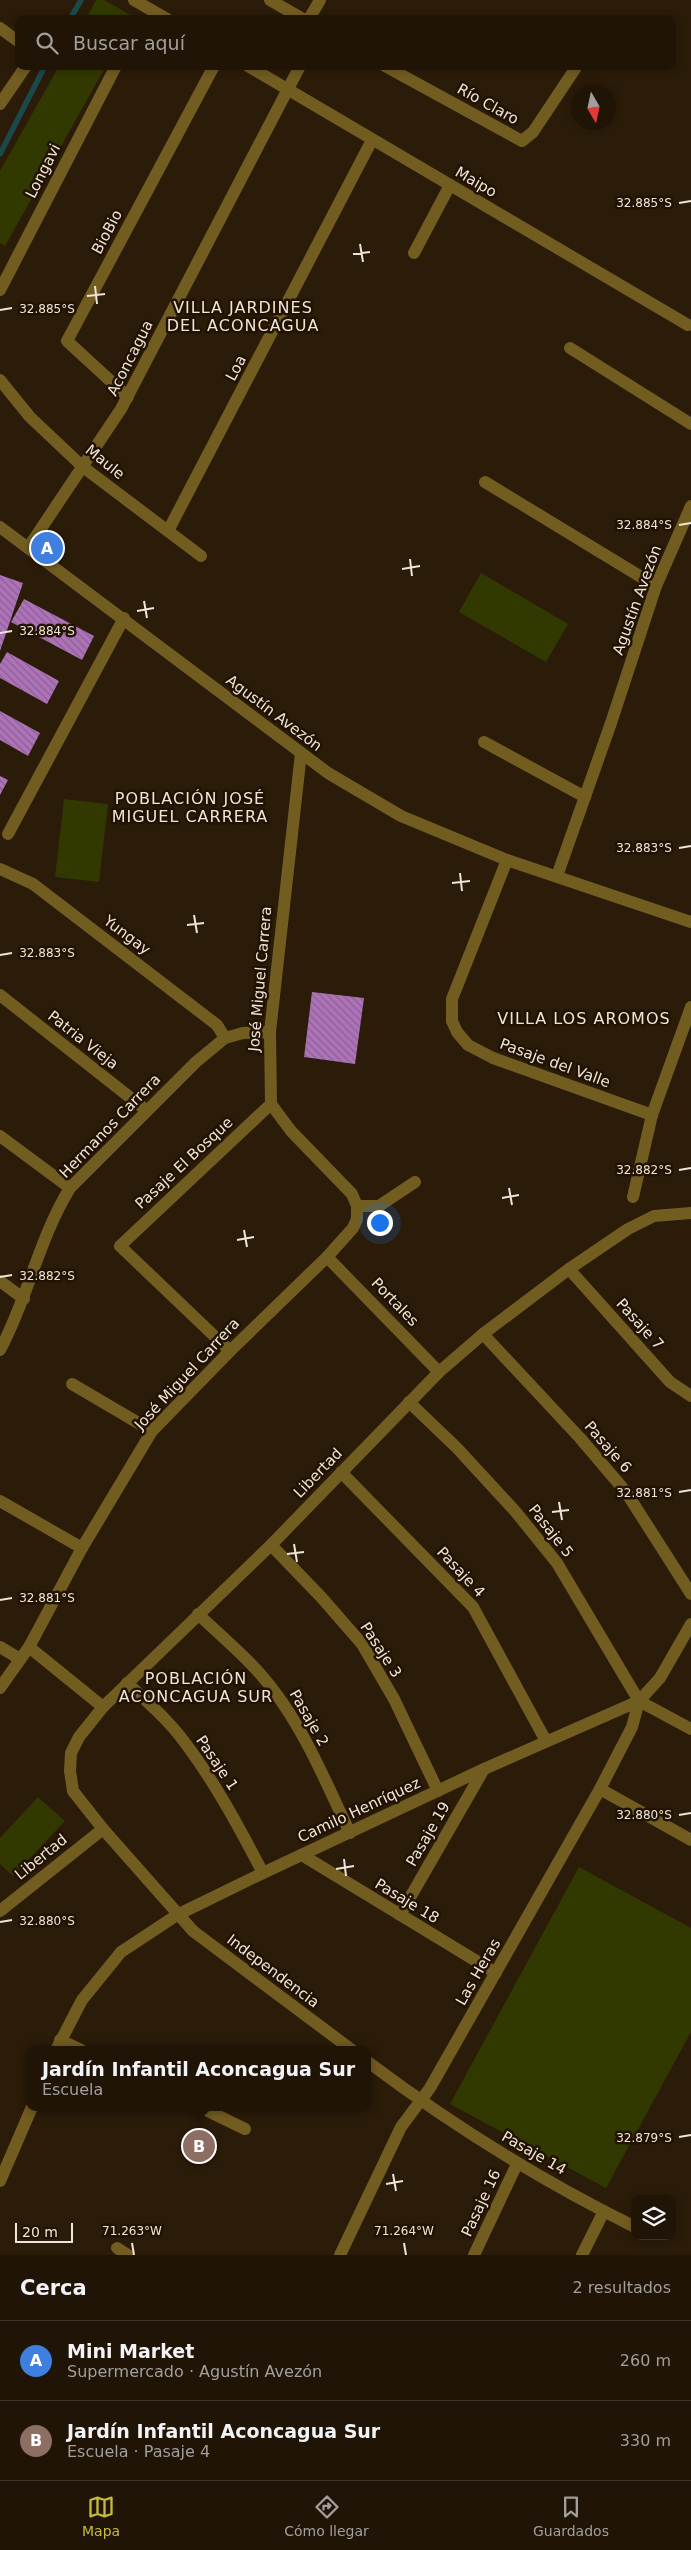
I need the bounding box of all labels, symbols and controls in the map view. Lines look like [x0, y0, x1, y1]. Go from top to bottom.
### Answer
search box [15, 15, 676, 70]
icon: search [33, 29, 61, 57]
text: Buscar aquí [73, 32, 185, 54]
street label: Río Claro [454, 80, 522, 128]
north arrow [571, 85, 616, 130]
street label: Longavi [22, 141, 64, 201]
street label: Maipo [452, 163, 500, 201]
text: 32.885°S [616, 196, 672, 210]
street label: BioBio [88, 207, 126, 257]
district label: VILLA JARDINES DEL ACONCAGUA [167, 298, 319, 335]
text: 32.885°S [19, 302, 75, 316]
street label: Aconcagua [103, 317, 157, 399]
street label: Loa [222, 352, 250, 384]
street label: Maule [82, 441, 128, 483]
text: 32.884°S [616, 518, 672, 532]
pin: A [31, 529, 63, 567]
street label: Agustín Avezón [609, 543, 665, 657]
text: 32.884°S [19, 624, 75, 638]
street label: Agustín Avezón [222, 671, 326, 755]
district label: POBLACIÓN JOSÉ MIGUEL CARRERA [112, 789, 268, 826]
text: 32.883°S [616, 841, 672, 855]
street label: José Miguel Carrera [245, 906, 275, 1053]
street label: Yungay [99, 911, 154, 959]
text: 32.883°S [19, 946, 75, 960]
street label: Patria Vieja [44, 1007, 122, 1073]
district label: VILLA LOS AROMOS [497, 1009, 671, 1028]
street label: Pasaje del Valle [497, 1035, 613, 1091]
street label: Hermanos Carrera [56, 1070, 164, 1182]
street label: Pasaje El Bosque [132, 1113, 236, 1213]
text: 32.882°S [616, 1163, 672, 1177]
your location [367, 1210, 393, 1236]
text: 32.882°S [19, 1269, 75, 1283]
street label: Portales [368, 1274, 422, 1330]
street label: Pasaje 7 [612, 1295, 668, 1353]
street label: José Miguel Carrera [130, 1315, 243, 1434]
street label: Pasaje 6 [581, 1418, 635, 1476]
street label: Libertad [290, 1444, 346, 1502]
text: 32.881°S [616, 1486, 672, 1500]
street label: Pasaje 5 [525, 1501, 577, 1561]
street label: Pasaje 4 [433, 1543, 489, 1601]
text: 32.881°S [19, 1591, 75, 1605]
street label: Pasaje 3 [356, 1619, 406, 1681]
district label: POBLACIÓN ACONCAGUA SUR [119, 1669, 273, 1706]
street label: Pasaje 2 [286, 1687, 332, 1749]
street label: Pasaje 1 [192, 1732, 242, 1794]
street label: Camilo Henríquez [295, 1774, 423, 1846]
street label: Pasaje 19 [402, 1798, 454, 1870]
text: 32.880°S [616, 1808, 672, 1822]
street label: Libertad [11, 1830, 71, 1884]
street label: Pasaje 18 [372, 1875, 442, 1927]
text: 32.880°S [19, 1914, 75, 1928]
street label: Independencia [223, 1930, 323, 2012]
street label: Las Heras [452, 1935, 504, 2008]
popup [26, 2046, 371, 2111]
text: Jardín Infantil Aconcagua Sur [42, 2058, 355, 2080]
text: Escuela [42, 2080, 103, 2099]
pin: B [183, 2127, 215, 2165]
street label: Pasaje 14 [498, 2127, 570, 2179]
text: 32.879°S [616, 2131, 672, 2145]
street label: Pasaje 16 [458, 2167, 504, 2239]
map controls [631, 2195, 676, 2240]
button: layers [631, 2195, 676, 2240]
scale bar [15, 2220, 72, 2243]
text: 20 m [22, 2224, 58, 2240]
text: 71.263°W [102, 2224, 162, 2238]
text: 71.264°W [374, 2224, 434, 2238]
text: Cerca [20, 2276, 87, 2300]
text: 2 resultados [572, 2278, 671, 2297]
text: Mini Market [67, 2340, 194, 2362]
text: A [30, 2351, 42, 2370]
text: 260 m [620, 2351, 671, 2370]
text: Supermercado · Agustín Avezón [67, 2362, 322, 2381]
text: Jardín Infantil Aconcagua Sur [67, 2420, 380, 2442]
text: B [30, 2431, 42, 2450]
text: 330 m [620, 2431, 671, 2450]
text: Escuela · Pasaje 4 [67, 2442, 210, 2461]
tab: Mapa [82, 2493, 120, 2539]
tab: Cómo llegar [284, 2493, 369, 2539]
tab: Guardados [533, 2493, 609, 2539]

